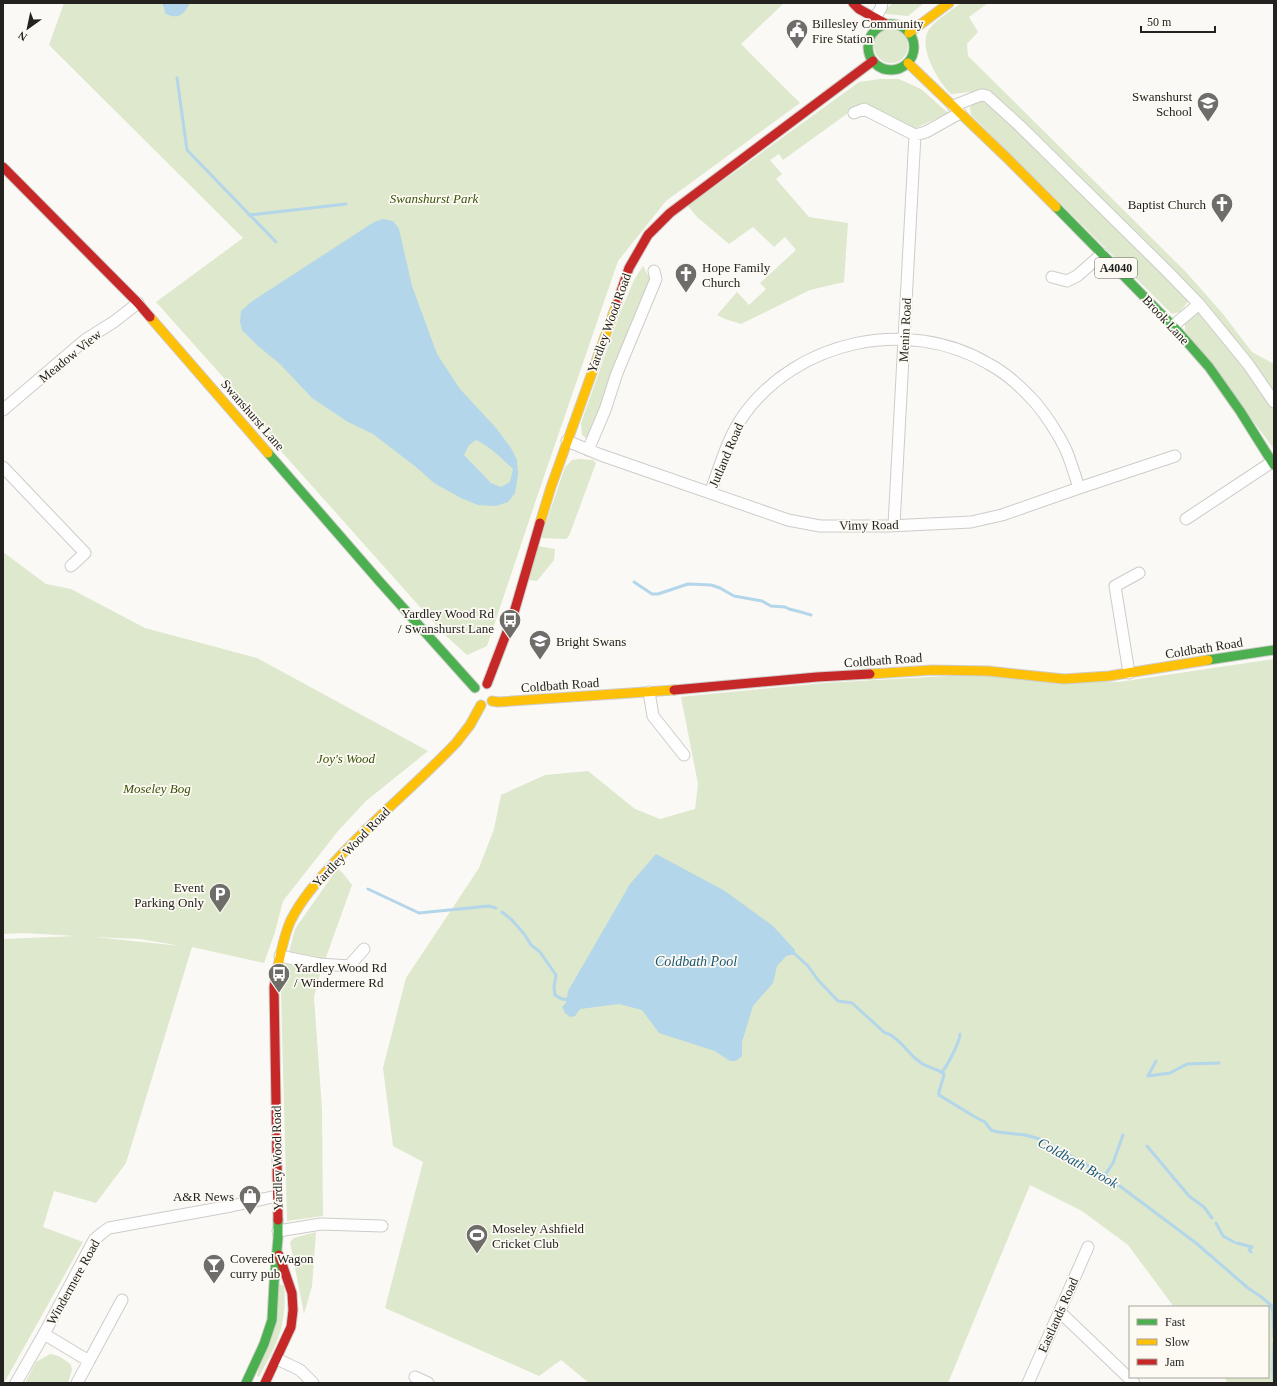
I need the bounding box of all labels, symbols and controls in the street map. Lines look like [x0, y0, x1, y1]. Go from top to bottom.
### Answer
north arrow [8, 8, 48, 48]
scale bar [1141, 8, 1215, 34]
text: 50 m [1147, 15, 1172, 29]
place label: Billesley Community Fire Station [812, 16, 924, 46]
public building icon: Billesley Community Fire Station [784, 17, 810, 50]
text: N [16, 29, 29, 44]
place label: Swanshurst School [1132, 89, 1192, 119]
school or university icon: Swanshurst School [1195, 90, 1221, 123]
park label: Swanshurst Park [390, 191, 478, 206]
church icon: Baptist Church [1209, 191, 1235, 224]
place label: Baptist Church [1128, 197, 1206, 212]
road number: A4040 [1095, 258, 1137, 278]
place label: Hope Family Church [702, 260, 771, 290]
church icon: Hope Family Church [673, 261, 699, 294]
street label: Yardley Wood Road [584, 271, 634, 375]
street label: Brook Lane [1139, 292, 1193, 348]
street label: Menin Road [896, 297, 914, 363]
street label: Meadow View [36, 326, 105, 386]
street label: Swanshurst Lane [218, 376, 288, 454]
street label: Jutland Road [706, 420, 746, 489]
street label: Vimy Road [839, 517, 899, 533]
place label: Yardley Wood Rd / Swanshurst Lane [398, 606, 494, 636]
bus stop icon: Yardley Wood Rd / Swanshurst Lane [497, 607, 523, 640]
school or university icon: Bright Swans [527, 628, 553, 661]
place label: Bright Swans [556, 634, 626, 649]
street label: Coldbath Road [1164, 634, 1244, 662]
street label: Coldbath Road [843, 650, 923, 670]
street label: Coldbath Road [520, 675, 600, 695]
park label: Joy's Wood [317, 751, 376, 766]
park label: Moseley Bog [122, 781, 191, 796]
street label: Yardley Wood Road [309, 804, 393, 890]
place label: Event Parking Only [134, 880, 204, 910]
parking icon: Event Parking Only [207, 881, 233, 914]
water label: Coldbath Pool [655, 954, 737, 969]
place label: Yardley Wood Rd / Windermere Rd [294, 960, 387, 990]
bus stop icon: Yardley Wood Rd / Windermere Rd [266, 961, 292, 994]
street label: Yardley Wood Road [269, 1105, 285, 1211]
water label: Coldbath Brook [1035, 1135, 1121, 1192]
shop icon: A&R News [237, 1183, 263, 1216]
place label: A&R News [173, 1189, 234, 1204]
place label: Moseley Ashfield Cricket Club [492, 1221, 585, 1251]
sports icon: Moseley Ashfield Cricket Club [464, 1222, 490, 1255]
street label: Windermere Road [43, 1236, 103, 1327]
place label: Covered Wagon curry pub [230, 1251, 314, 1281]
bar icon: Covered Wagon curry pub [201, 1252, 227, 1285]
street label: Eastlands Road [1035, 1275, 1081, 1355]
legend [1129, 1306, 1269, 1378]
text: Fast [1165, 1315, 1186, 1329]
text: Slow [1165, 1335, 1190, 1349]
text: Jam [1165, 1355, 1185, 1369]

